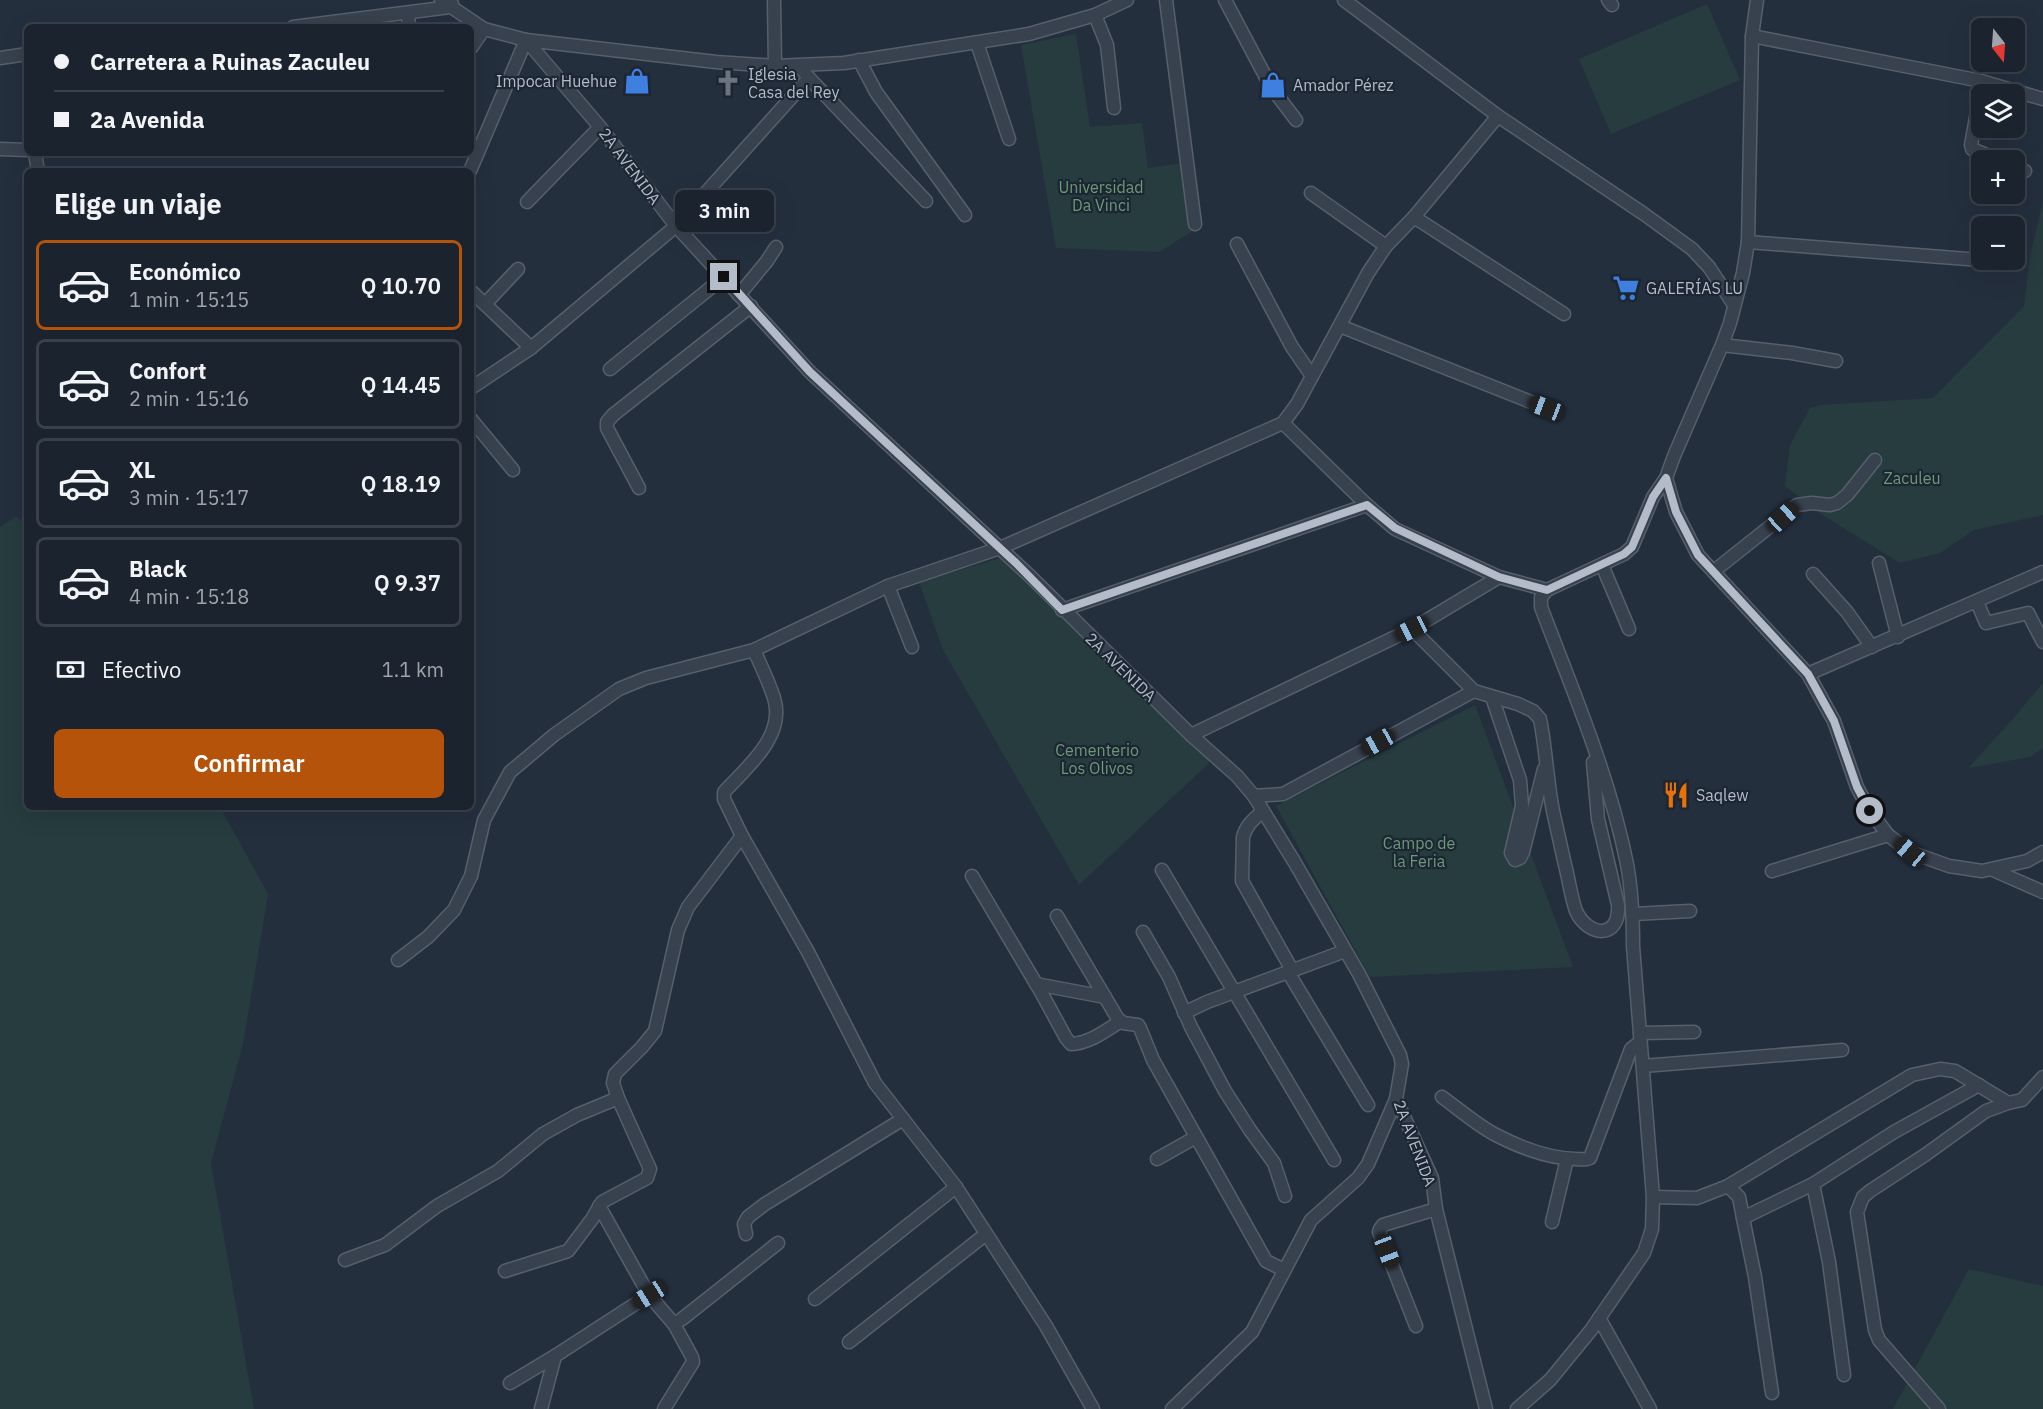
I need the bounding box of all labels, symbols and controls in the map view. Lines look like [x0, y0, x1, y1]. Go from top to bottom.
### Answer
north arrow [1971, 18, 2025, 72]
map controls [1971, 18, 2025, 270]
text: Carretera a Ruinas Zaculeu [90, 47, 370, 76]
place label: Iglesia Casa del Rey [748, 64, 839, 102]
shop icon: Impocar Huehue [622, 66, 652, 96]
church icon: Iglesia Casa del Rey [713, 68, 743, 98]
shop icon: Amador Pérez [1258, 70, 1288, 100]
place label: Impocar Huehue [496, 71, 617, 91]
place label: Amador Pérez [1293, 75, 1394, 95]
button: layers [1971, 84, 2025, 138]
text: 2a Avenida [90, 105, 205, 134]
street label: 2A AVENIDA [595, 124, 665, 208]
button: + [1971, 150, 2025, 204]
park label: Universidad Da Vinci [1058, 177, 1144, 215]
text: Elige un viaje [54, 186, 222, 221]
callout: 3 min [674, 190, 774, 232]
text: 3 min [699, 197, 750, 224]
button: − [1971, 216, 2025, 270]
text: Económico [129, 257, 241, 286]
icon: car [57, 258, 111, 312]
route end [710, 263, 737, 290]
text: Q 10.70 [361, 271, 441, 300]
supermarket icon: GALERÍAS LU [1611, 273, 1641, 303]
place label: GALERÍAS LU [1646, 277, 1743, 298]
text: 1 min · 15:15 [129, 286, 249, 313]
text: Confort [129, 356, 207, 385]
icon: car [57, 357, 111, 411]
text: Q 14.45 [361, 370, 441, 399]
text: 2 min · 15:16 [129, 385, 249, 412]
car [1526, 393, 1566, 423]
text: XL [129, 455, 155, 484]
icon: car [57, 456, 111, 510]
park label: Zaculeu [1883, 468, 1941, 488]
text: Q 18.19 [361, 469, 441, 498]
text: 3 min · 15:17 [129, 484, 249, 511]
car [1764, 498, 1802, 536]
text: Black [129, 554, 187, 583]
icon: car [57, 555, 111, 609]
text: Q 9.37 [374, 568, 441, 597]
text: 4 min · 15:18 [129, 583, 249, 610]
car [1392, 613, 1432, 645]
street label: 2A AVENIDA [1081, 628, 1161, 706]
icon: cash [54, 653, 87, 686]
text: Efectivo [102, 655, 181, 684]
text: 1.1 km [382, 656, 444, 683]
car [1358, 725, 1398, 759]
button: Confirmar [54, 729, 444, 798]
park label: Cementerio Los Olivos [1055, 740, 1139, 778]
restaurant icon: Saqlew [1661, 780, 1691, 810]
place label: Saqlew [1696, 785, 1748, 805]
route start [1856, 797, 1883, 824]
park label: Campo de la Feria [1383, 833, 1455, 871]
car [1890, 834, 1930, 870]
street label: 2A AVENIDA [1389, 1097, 1441, 1189]
car [1372, 1231, 1402, 1271]
car [629, 1278, 669, 1312]

